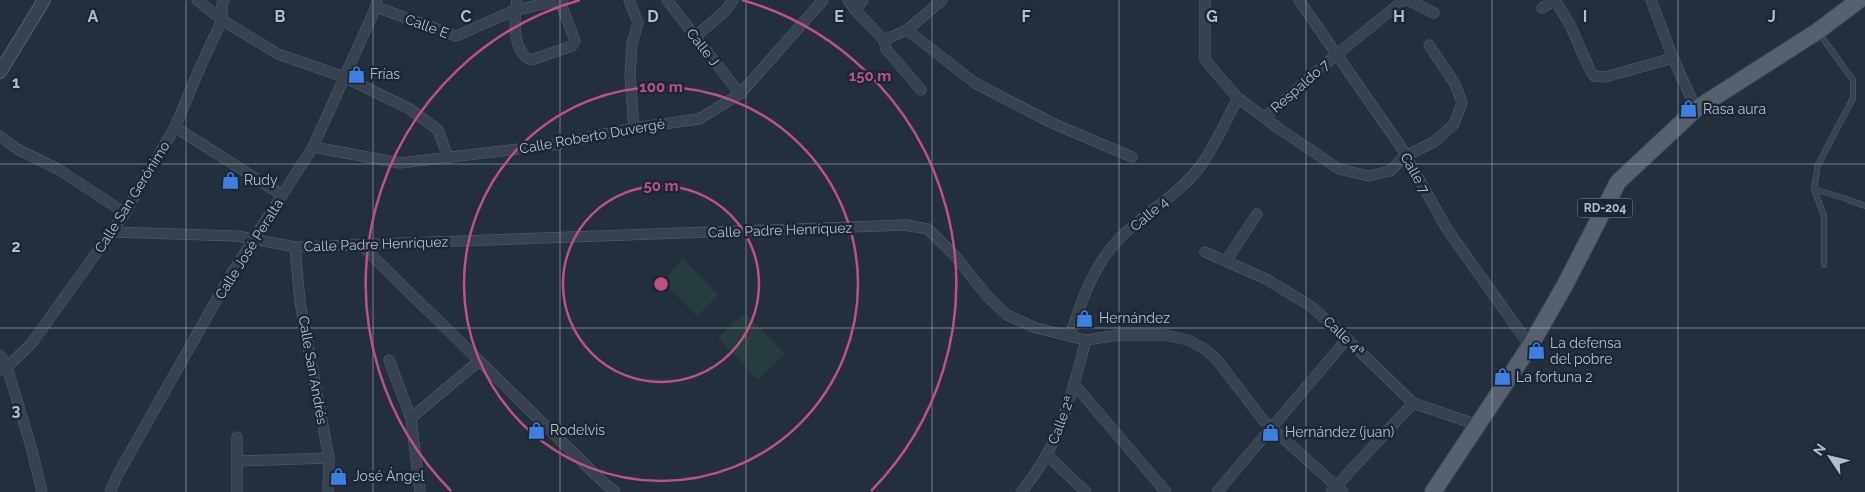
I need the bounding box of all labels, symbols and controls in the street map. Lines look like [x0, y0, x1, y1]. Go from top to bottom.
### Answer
text: A [88, 7, 99, 26]
text: B [275, 7, 286, 26]
text: C [461, 7, 472, 26]
text: D [647, 7, 659, 26]
text: E [834, 7, 844, 26]
text: F [1021, 7, 1031, 26]
text: G [1206, 7, 1218, 26]
text: H [1393, 7, 1405, 26]
text: I [1583, 7, 1587, 26]
text: J [1768, 7, 1776, 26]
street label: Calle E [403, 11, 451, 41]
street label: Calle J [683, 25, 723, 69]
street label: Respaldo 7 [1268, 56, 1333, 116]
shop icon: Frías [346, 64, 366, 84]
place label: Frías [370, 66, 400, 82]
text: 150 m [849, 67, 891, 85]
text: 1 [12, 73, 20, 92]
text: 100 m [639, 78, 683, 96]
shop icon: Rasa aura [1679, 99, 1699, 119]
place label: Rasa aura [1703, 101, 1766, 117]
street label: Calle Roberto Duvergé [518, 115, 666, 157]
street label: Calle San Gerónimo [91, 138, 173, 256]
street label: Calle 7 [1397, 150, 1433, 197]
shop icon: Rudy [220, 170, 240, 190]
place label: Rudy [244, 172, 278, 188]
text: 50 m [643, 177, 679, 195]
street label: Calle 4 [1127, 193, 1171, 234]
street label: Calle José Peralta [212, 196, 286, 302]
road number: RD-204 [1578, 198, 1632, 218]
street label: Calle Padre Henríquez [707, 219, 853, 241]
street label: Calle Padre Henríquez [303, 233, 449, 255]
text: 2 [11, 237, 21, 256]
centre of rings [652, 275, 670, 293]
shop icon: Hernández [1075, 308, 1095, 328]
place label: Hernández [1099, 310, 1170, 326]
street label: Calle 4ª [1320, 313, 1368, 359]
street label: Calle San Andrés [296, 314, 330, 426]
place label: La defensa del pobre [1550, 335, 1621, 367]
shop icon: La defensa del pobre [1526, 341, 1546, 361]
shop icon: La fortuna 2 [1492, 367, 1512, 387]
place label: La fortuna 2 [1516, 369, 1593, 385]
street label: Calle 2ª [1045, 394, 1077, 446]
text: 3 [12, 401, 21, 420]
shop icon: Rodelvis [526, 420, 546, 440]
place label: Rodelvis [550, 422, 605, 438]
shop icon: Hernández (juan) [1261, 422, 1281, 442]
place label: Hernández (juan) [1285, 424, 1395, 440]
north arrow [1805, 432, 1855, 482]
text: N [1810, 441, 1829, 459]
shop icon: José Ángel [329, 466, 349, 486]
place label: José Ángel [353, 467, 425, 484]

